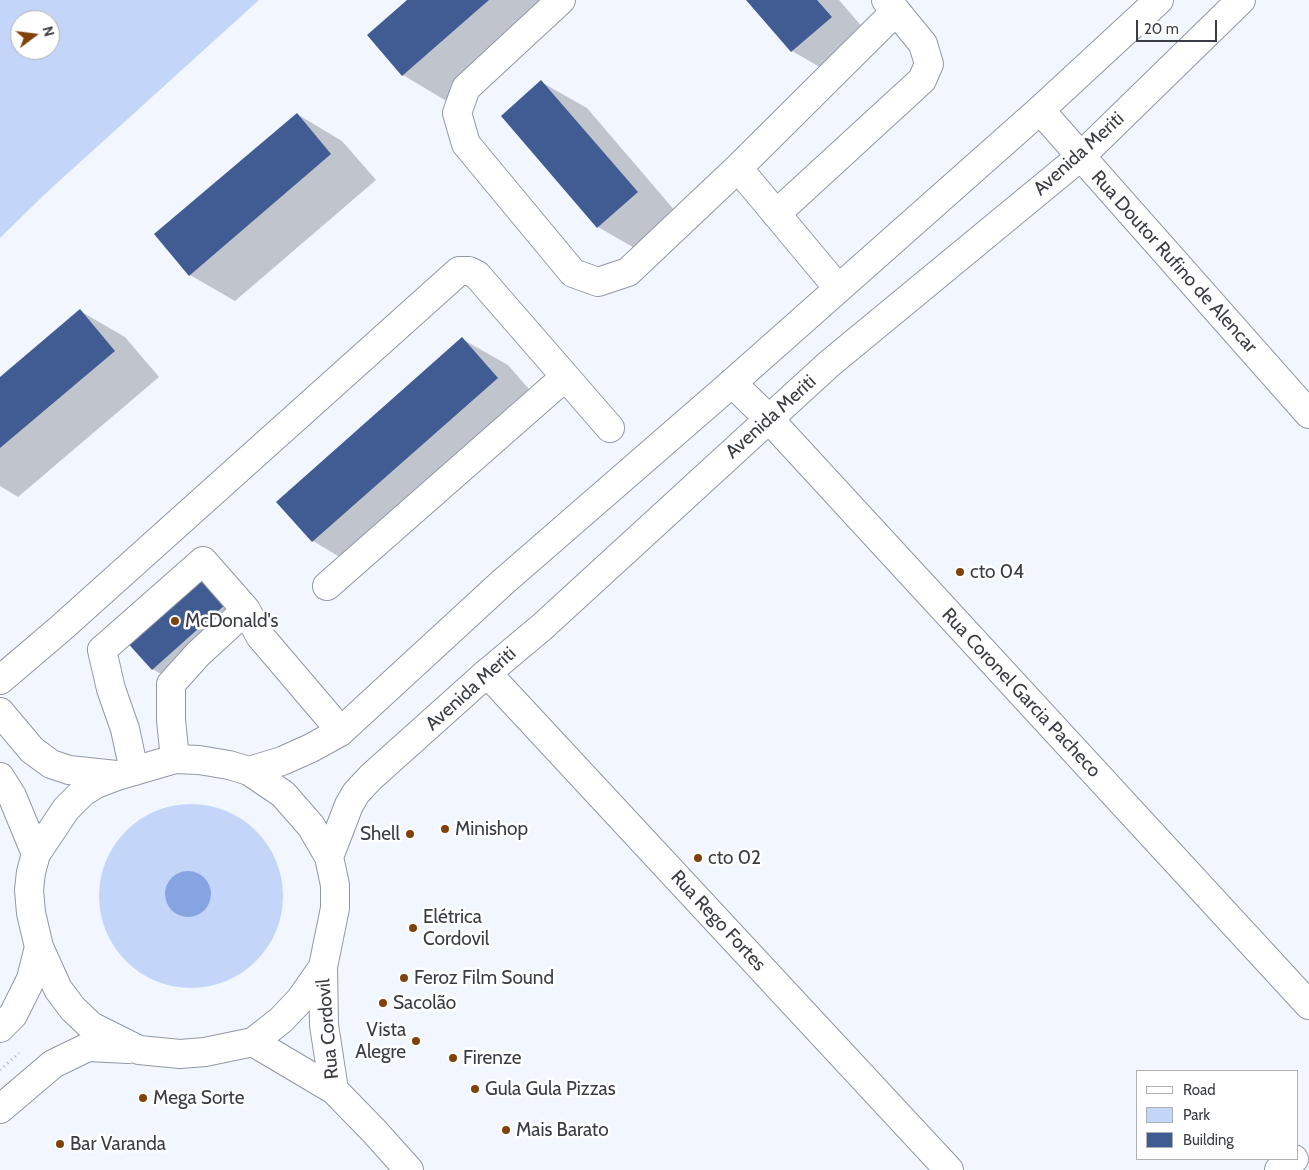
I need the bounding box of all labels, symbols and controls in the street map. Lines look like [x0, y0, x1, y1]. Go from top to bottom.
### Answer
north arrow [10, 10, 60, 60]
scale bar [1139, 10, 1220, 42]
text: 20 m [1144, 20, 1179, 38]
text: N [39, 24, 58, 38]
street label: Avenida Meriti [1029, 107, 1129, 201]
street label: Rua Doutor Rufino de Alencar [1086, 166, 1262, 358]
street label: Avenida Meriti [721, 370, 821, 464]
place label: cto 04 [970, 561, 1024, 583]
marker: cto 04 [954, 566, 966, 578]
street label: Rua Coronel Garcia Pacheco [937, 604, 1105, 782]
place label: McDonald's [185, 610, 278, 632]
marker: McDonald's [169, 615, 181, 627]
street label: Avenida Meriti [421, 642, 521, 736]
place label: Minishop [455, 818, 528, 840]
place label: Shell [360, 823, 400, 845]
marker: Minishop [439, 823, 451, 835]
marker: Shell [404, 828, 416, 840]
place label: cto 02 [708, 847, 761, 869]
marker: cto 02 [692, 852, 704, 864]
street label: Rua Rego Fortes [666, 866, 770, 976]
place label: Elétrica Cordovil [423, 906, 489, 950]
marker: Elétrica Cordovil [407, 922, 419, 934]
place label: Feroz Film Sound [414, 967, 554, 989]
marker: Feroz Film Sound [398, 972, 410, 984]
street label: Rua Cordovil [312, 978, 344, 1080]
place label: Sacolão [393, 992, 456, 1014]
marker: Sacolão [377, 997, 389, 1009]
place label: Vista Alegre [355, 1019, 406, 1063]
marker: Vista Alegre [410, 1035, 422, 1047]
place label: Firenze [463, 1047, 521, 1069]
marker: Firenze [447, 1052, 459, 1064]
legend [1136, 1070, 1299, 1160]
place label: Gula Gula Pizzas [485, 1078, 616, 1100]
text: Road [1183, 1081, 1216, 1099]
marker: Gula Gula Pizzas [469, 1083, 481, 1095]
place label: Mega Sorte [153, 1087, 244, 1109]
marker: Mega Sorte [137, 1092, 149, 1104]
text: Park [1183, 1106, 1210, 1124]
place label: Mais Barato [516, 1119, 609, 1141]
marker: Mais Barato [500, 1124, 512, 1136]
text: Building [1183, 1131, 1234, 1149]
place label: Bar Varanda [70, 1133, 166, 1155]
marker: Bar Varanda [54, 1138, 66, 1150]

